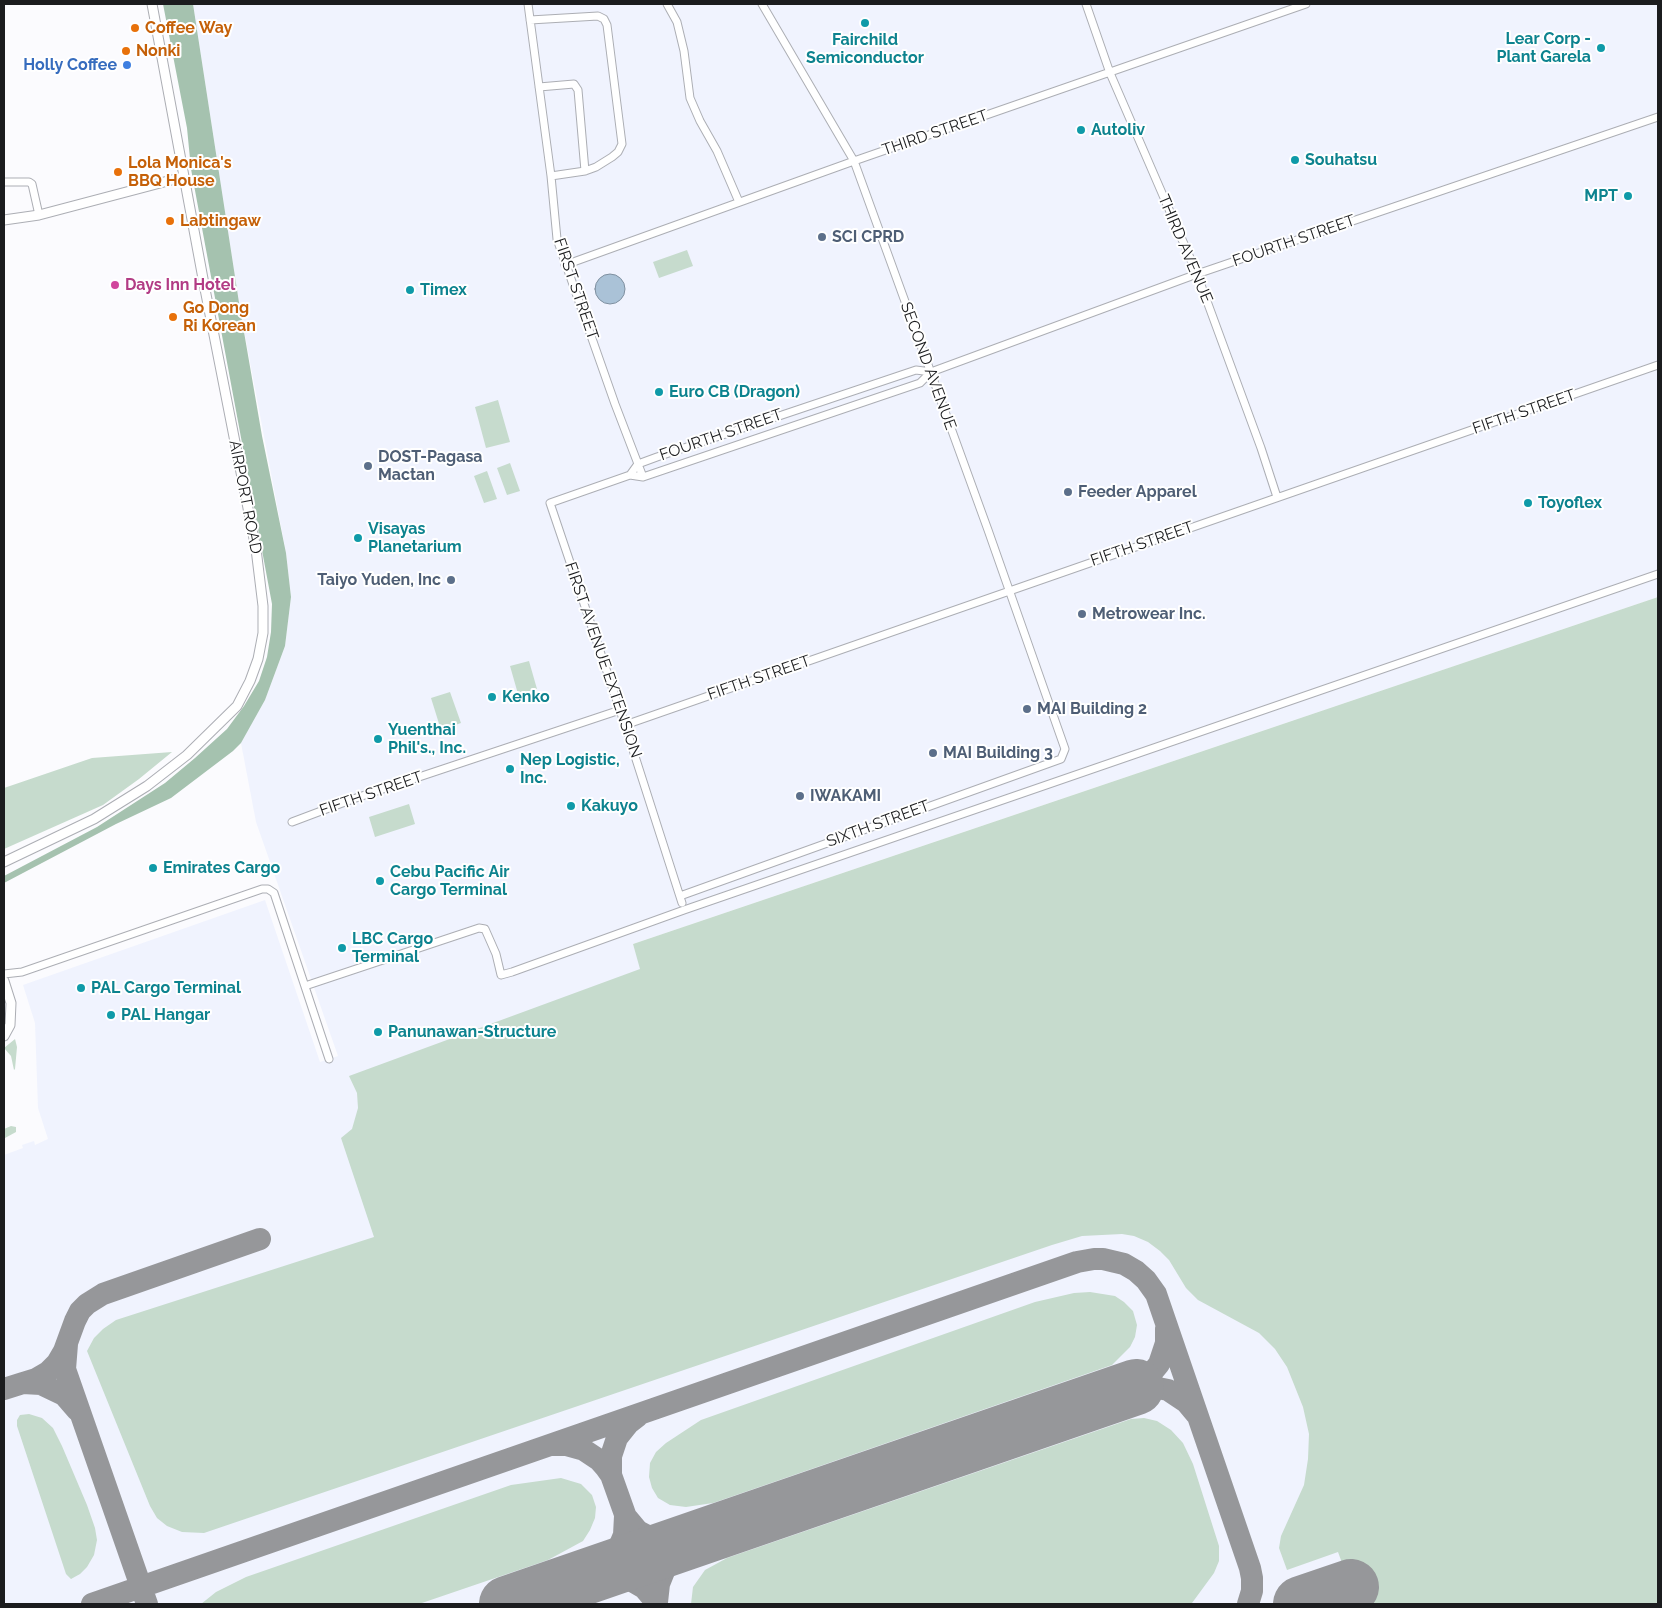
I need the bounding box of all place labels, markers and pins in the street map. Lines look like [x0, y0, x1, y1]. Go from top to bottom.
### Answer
marker: Fairchild Semiconductor [859, 17, 871, 29]
place label: Coffee Way [145, 18, 232, 38]
marker: Coffee Way [129, 22, 141, 34]
place label: Lear Corp - Plant Garela [1496, 29, 1591, 67]
place label: Fairchild Semiconductor [806, 30, 924, 68]
place label: Nonki [136, 41, 180, 61]
marker: Lear Corp - Plant Garela [1595, 42, 1607, 54]
marker: Nonki [120, 45, 132, 57]
place label: Holly Coffee [23, 55, 117, 75]
marker: Holly Coffee [121, 59, 133, 71]
place label: Autoliv [1091, 120, 1145, 140]
marker: Autoliv [1075, 124, 1087, 136]
place label: Souhatsu [1305, 150, 1377, 170]
place label: Lola Monica's BBQ House [128, 153, 232, 191]
marker: Souhatsu [1289, 154, 1301, 166]
marker: Lola Monica's BBQ House [112, 166, 124, 178]
place label: MPT [1584, 186, 1618, 206]
marker: MPT [1622, 190, 1634, 202]
place label: Labtingaw [180, 211, 261, 231]
marker: Labtingaw [164, 215, 176, 227]
place label: SCI CPRD [832, 227, 904, 247]
marker: SCI CPRD [816, 231, 828, 243]
place label: Days Inn Hotel [125, 275, 235, 295]
marker: Days Inn Hotel [109, 279, 121, 291]
place label: Timex [420, 280, 467, 300]
marker: Timex [404, 284, 416, 296]
place label: Go Dong Ri Korean [183, 298, 256, 336]
marker: Go Dong Ri Korean [167, 311, 179, 323]
place label: Euro CB (Dragon) [669, 382, 800, 402]
marker: Euro CB (Dragon) [653, 386, 665, 398]
place label: DOST-Pagasa Mactan [378, 447, 482, 485]
marker: DOST-Pagasa Mactan [362, 460, 374, 472]
place label: Feeder Apparel [1078, 482, 1197, 502]
marker: Feeder Apparel [1062, 486, 1074, 498]
place label: Toyoflex [1538, 493, 1602, 513]
marker: Toyoflex [1522, 497, 1534, 509]
place label: Visayas Planetarium [368, 519, 462, 557]
marker: Visayas Planetarium [352, 532, 364, 544]
place label: Taiyo Yuden, Inc [317, 570, 441, 590]
marker: Taiyo Yuden, Inc [445, 574, 457, 586]
place label: Metrowear Inc. [1092, 604, 1206, 624]
marker: Metrowear Inc. [1076, 608, 1088, 620]
place label: Kenko [502, 687, 550, 707]
marker: Kenko [486, 691, 498, 703]
place label: MAI Building 2 [1037, 699, 1147, 719]
marker: MAI Building 2 [1021, 703, 1033, 715]
place label: Yuenthai Phil's., Inc. [388, 720, 466, 758]
marker: Yuenthai Phil's., Inc. [372, 733, 384, 745]
place label: MAI Building 3 [943, 743, 1053, 763]
marker: MAI Building 3 [927, 747, 939, 759]
place label: Nep Logistic, Inc. [520, 750, 620, 788]
marker: Nep Logistic, Inc. [504, 763, 516, 775]
place label: IWAKAMI [810, 786, 881, 806]
marker: IWAKAMI [794, 790, 806, 802]
place label: Kakuyo [581, 796, 638, 816]
marker: Kakuyo [565, 800, 577, 812]
place label: Emirates Cargo [163, 858, 280, 878]
marker: Emirates Cargo [147, 862, 159, 874]
place label: Cebu Pacific Air Cargo Terminal [390, 862, 510, 900]
marker: Cebu Pacific Air Cargo Terminal [374, 875, 386, 887]
place label: LBC Cargo Terminal [352, 929, 433, 967]
marker: LBC Cargo Terminal [336, 942, 348, 954]
place label: PAL Cargo Terminal [91, 978, 241, 998]
marker: PAL Cargo Terminal [75, 982, 87, 994]
place label: PAL Hangar [121, 1005, 210, 1025]
marker: PAL Hangar [105, 1009, 117, 1021]
place label: Panunawan-Structure [388, 1022, 556, 1042]
marker: Panunawan-Structure [372, 1026, 384, 1038]

